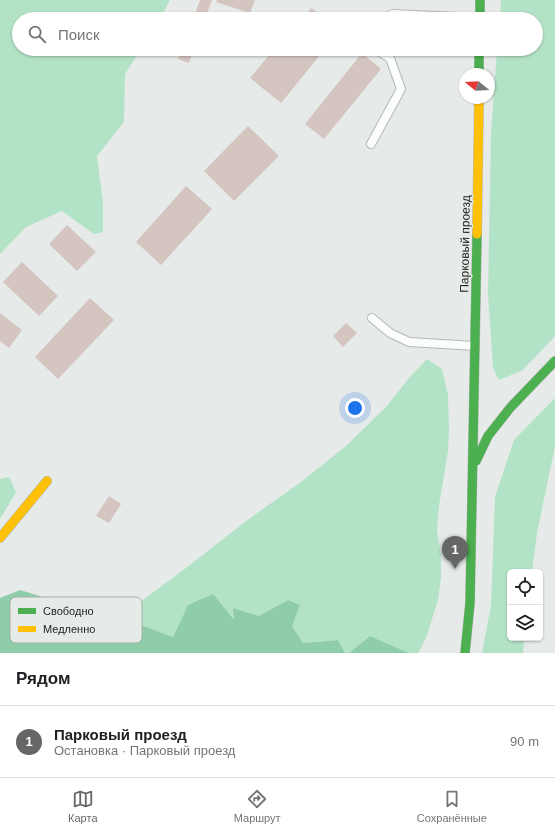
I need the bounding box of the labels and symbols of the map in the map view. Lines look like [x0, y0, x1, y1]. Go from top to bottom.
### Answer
north arrow [459, 68, 495, 104]
street label: Парковый проезд [457, 195, 473, 293]
your location [345, 398, 365, 418]
pin: 1 [442, 536, 468, 569]
legend [10, 597, 142, 643]
text: Свободно [43, 605, 94, 617]
text: Медленно [43, 623, 95, 635]

